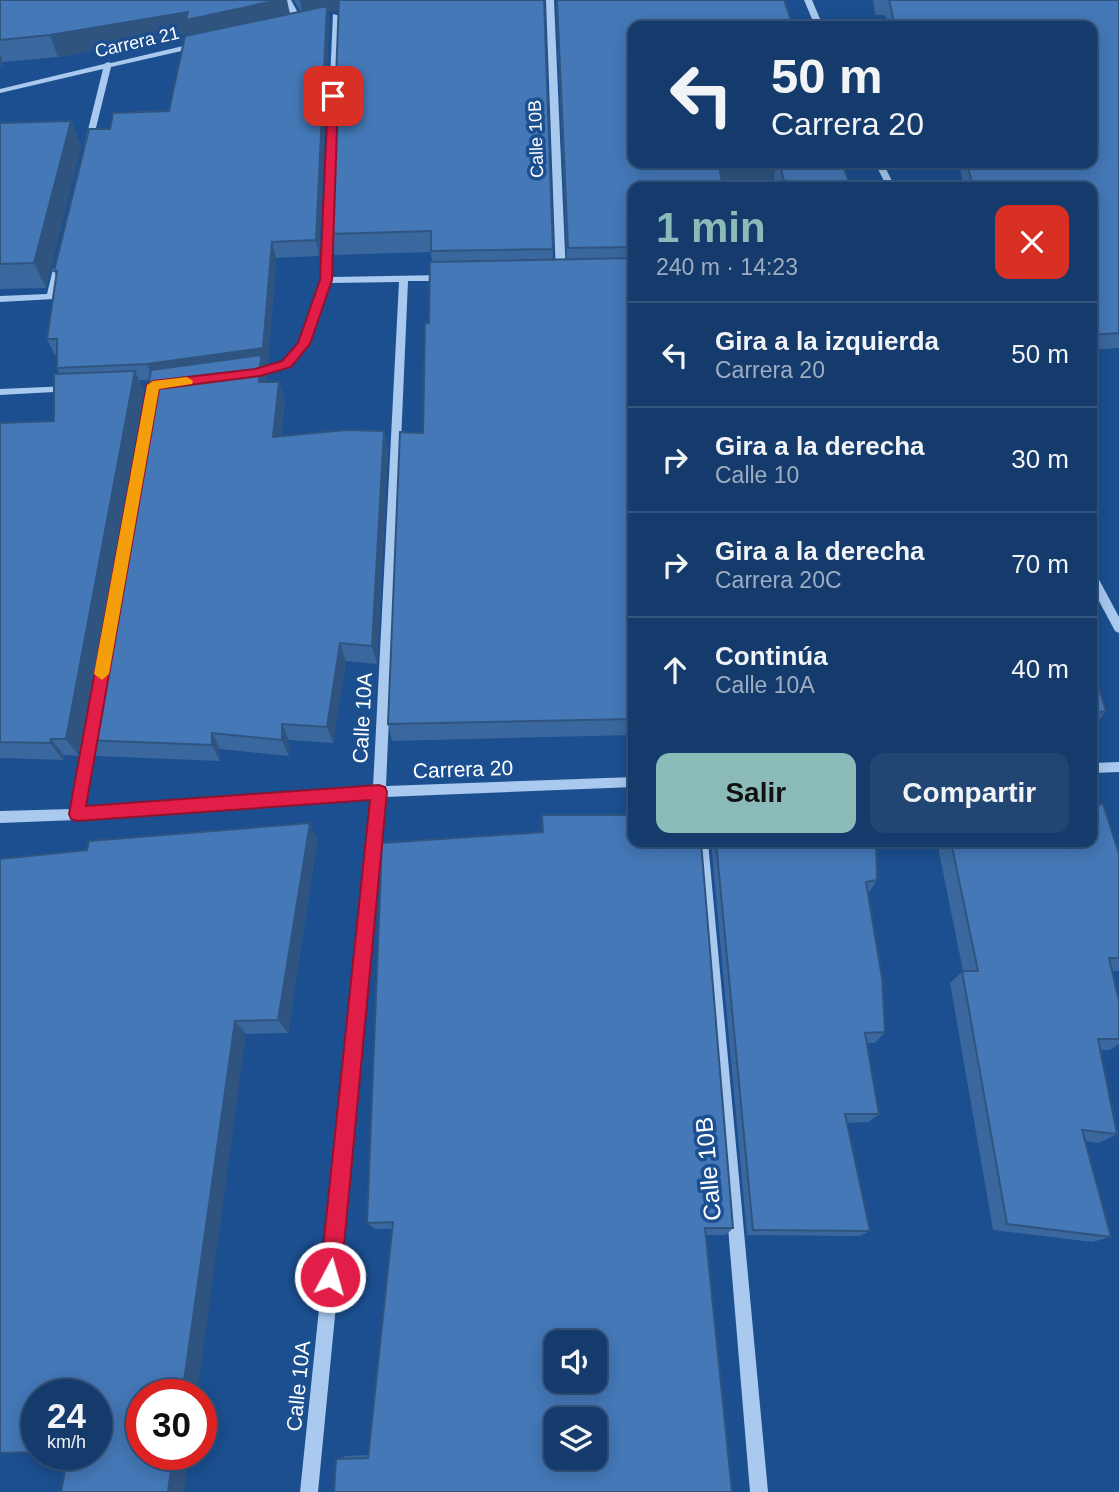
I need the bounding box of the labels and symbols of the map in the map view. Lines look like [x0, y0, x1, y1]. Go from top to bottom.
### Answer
street label: Carrera 21 [93, 23, 181, 61]
pin [303, 66, 363, 126]
street label: Calle 10B [525, 100, 547, 178]
street label: Calle 10A [348, 672, 376, 764]
street label: Carrera 20 [412, 756, 514, 782]
street label: Calle 10B [690, 1116, 726, 1222]
position arrow [293, 1240, 367, 1314]
street label: Calle 10A [282, 1340, 314, 1432]
speed limit sign: 30 [126, 1379, 217, 1470]

